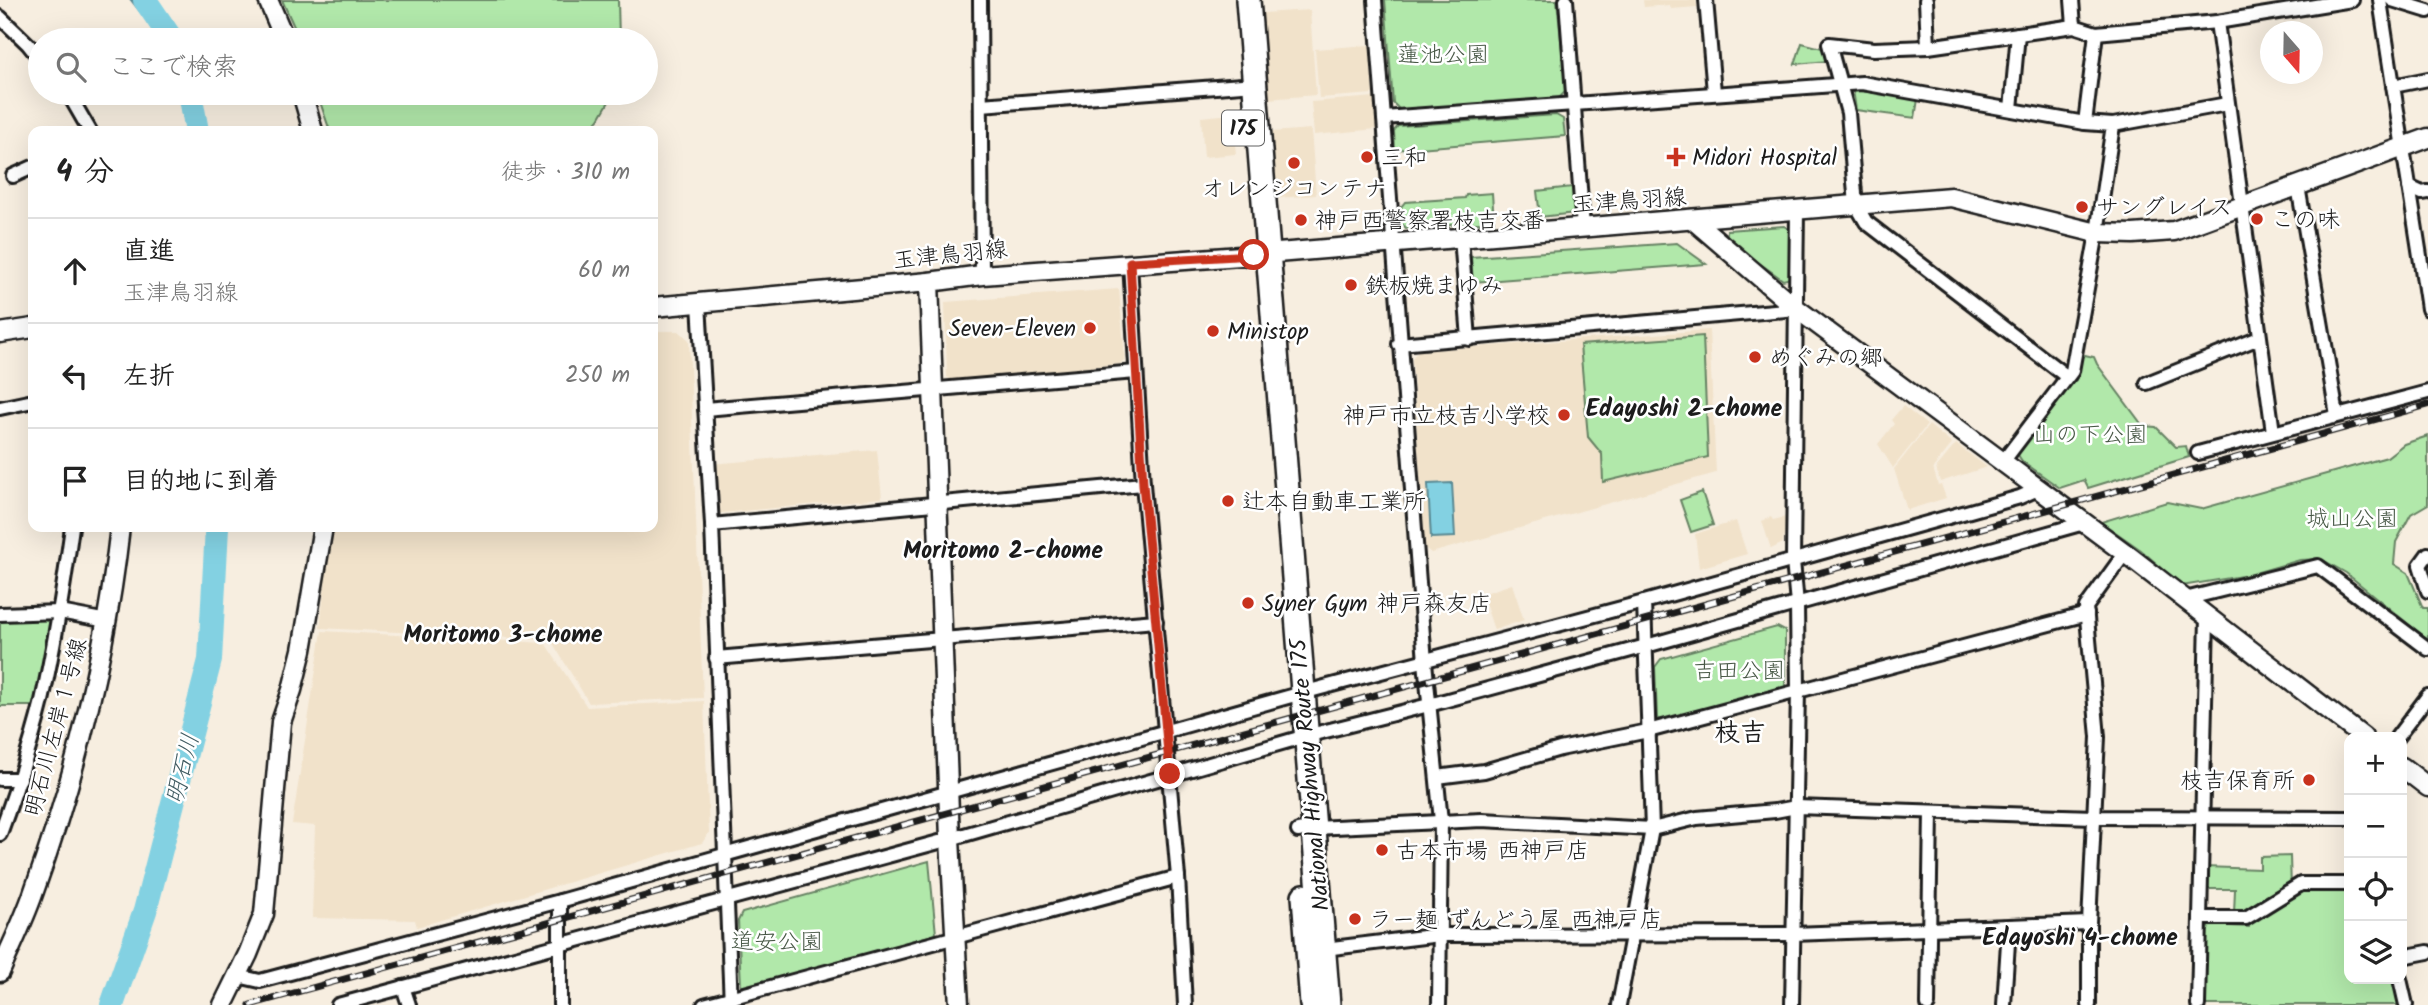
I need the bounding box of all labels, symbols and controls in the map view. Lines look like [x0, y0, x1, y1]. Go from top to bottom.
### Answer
north arrow [2260, 21, 2323, 84]
search box [28, 28, 658, 105]
park label: 蓮池公園 [1397, 38, 1489, 74]
text: ここで検索 [108, 47, 238, 89]
icon: search [52, 48, 90, 86]
road number: 175 [1222, 110, 1264, 146]
place label: 三和 [1381, 141, 1427, 177]
place label: Midori Hospital [1692, 141, 1838, 177]
marker: Midori Hospital [1666, 147, 1686, 167]
text: 4 分 [56, 149, 114, 197]
marker: 三和 [1359, 149, 1375, 165]
text: 徒歩 · 310 m [501, 155, 630, 191]
marker: オレンジコンテナ [1286, 155, 1302, 171]
place label: オレンジコンテナ [1201, 172, 1387, 208]
street label: 玉津鳥羽線 [1571, 180, 1688, 224]
place label: サングレイス [2096, 191, 2232, 227]
marker: サングレイス [2074, 199, 2090, 215]
place label: この味 [2271, 203, 2340, 239]
place label: 神戸西警察署枝吉交番 [1315, 204, 1545, 240]
marker: この味 [2249, 211, 2265, 227]
marker: 神戸西警察署枝吉交番 [1293, 212, 1309, 228]
text: 直進 [123, 231, 175, 273]
street label: 玉津鳥羽線 [891, 232, 1009, 280]
route start [1238, 239, 1269, 270]
icon: ahead [56, 252, 94, 290]
text: 60 m [578, 253, 630, 289]
place label: 鉄板焼まゆみ [1365, 269, 1503, 305]
text: 玉津鳥羽線 [123, 276, 238, 312]
marker: 鉄板焼まゆみ [1343, 277, 1359, 293]
place label: Seven-Eleven [949, 312, 1076, 348]
place label: Ministop [1227, 315, 1308, 351]
marker: Seven-Eleven [1082, 320, 1098, 336]
marker: Ministop [1205, 323, 1221, 339]
place label: めぐみの郷 [1769, 341, 1883, 377]
marker: めぐみの郷 [1747, 349, 1763, 365]
text: 左折 [123, 356, 175, 398]
icon: left [56, 357, 94, 395]
text: 250 m [565, 358, 630, 394]
district label: Edayoshi 2-chome [1586, 390, 1782, 429]
place label: 神戸市立枝吉小学校 [1343, 399, 1550, 435]
marker: 神戸市立枝吉小学校 [1556, 407, 1572, 423]
park label: 山の下公園 [2033, 418, 2148, 454]
text: 目的地に到着 [123, 461, 279, 503]
icon: arrive [56, 462, 94, 500]
place label: 辻本自動車工業所 [1242, 485, 1426, 521]
marker: 辻本自動車工業所 [1220, 493, 1236, 509]
park label: 城山公園 [2306, 502, 2398, 538]
district label: Moritomo 2-chome [903, 532, 1103, 571]
place label: Syner Gym 神戸森友店 [1262, 587, 1492, 623]
marker: Syner Gym 神戸森友店 [1240, 595, 1256, 611]
district label: Moritomo 3-chome [403, 616, 603, 655]
street label: 明石川左岸１号線 [16, 634, 98, 821]
street label: National Highway Route 175 [1281, 636, 1341, 912]
park label: 吉田公園 [1693, 654, 1785, 690]
district label: 枝吉 [1714, 713, 1766, 755]
water label: 明石川 [156, 730, 211, 809]
map controls [2344, 732, 2407, 984]
button: + [2344, 732, 2407, 795]
route end [1154, 758, 1185, 789]
place label: 枝吉保育所 [2180, 764, 2295, 800]
marker: 枝吉保育所 [2301, 772, 2317, 788]
button: − [2344, 795, 2407, 858]
place label: 古本市場 西神戸店 [1396, 834, 1589, 870]
marker: 古本市場 西神戸店 [1374, 842, 1390, 858]
button: locate [2344, 858, 2407, 921]
place label: ラー麺 ずんどう屋 西神戸店 [1369, 903, 1663, 939]
marker: ラー麺 ずんどう屋 西神戸店 [1347, 911, 1363, 927]
district label: Edayoshi 4-chome [1982, 919, 2178, 958]
button: layers [2344, 921, 2407, 984]
park label: 道安公園 [731, 925, 823, 961]

